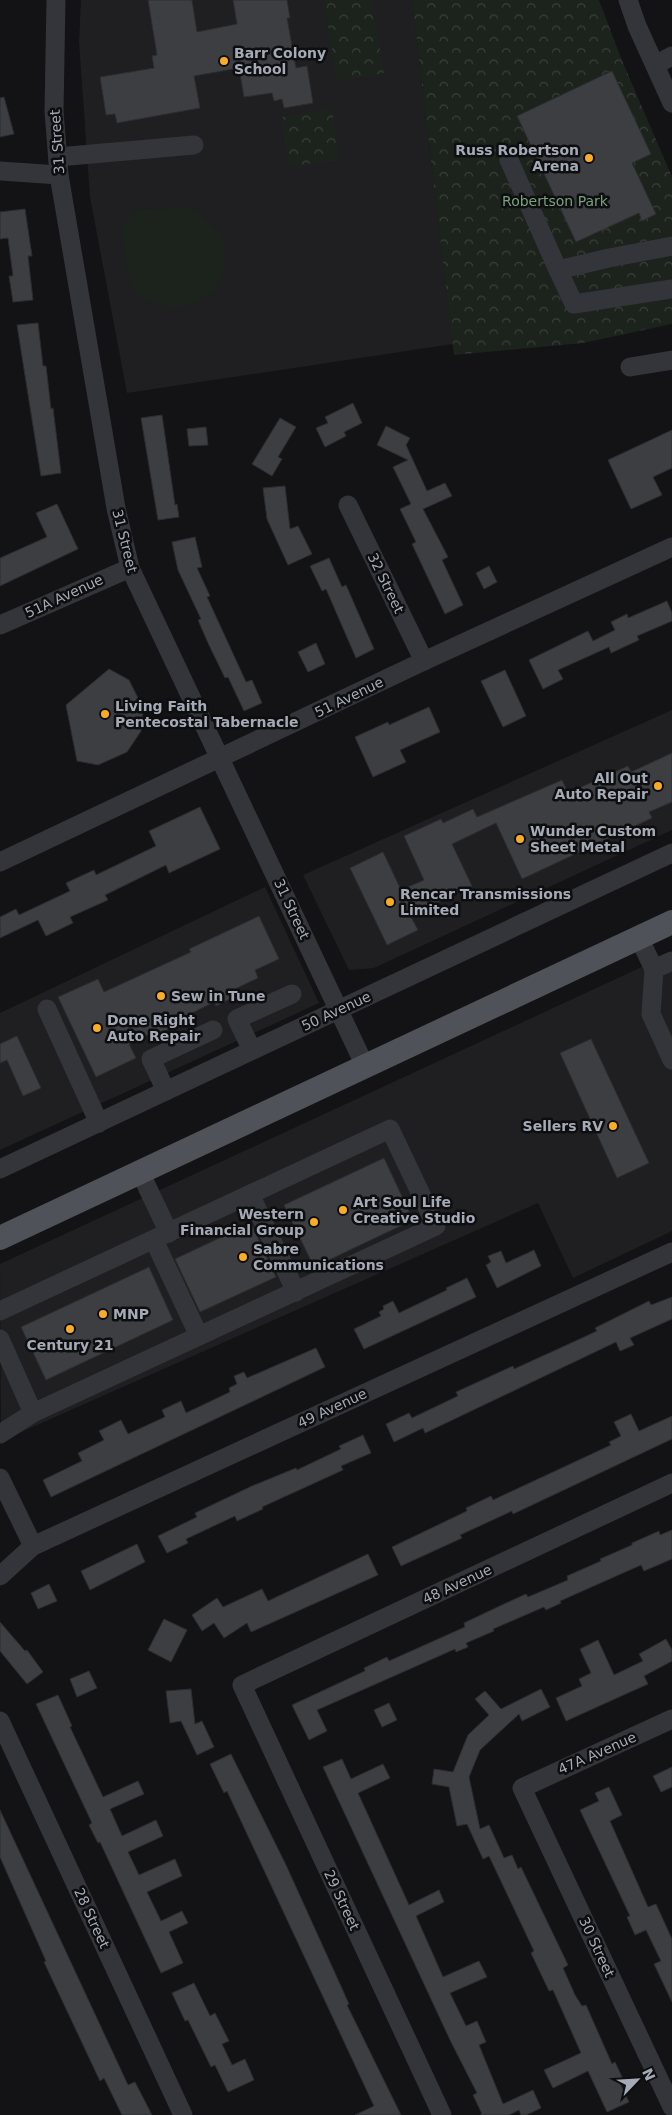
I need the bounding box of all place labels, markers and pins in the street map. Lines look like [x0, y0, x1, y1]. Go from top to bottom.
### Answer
place label: Barr Colony School [234, 45, 326, 77]
marker: Barr Colony School [218, 55, 230, 67]
place label: Russ Robertson Arena [455, 142, 579, 174]
marker: Russ Robertson Arena [583, 152, 595, 164]
place label: Living Faith Pentecostal Tabernacle [115, 698, 299, 730]
marker: Living Faith Pentecostal Tabernacle [99, 708, 111, 720]
place label: All Out Auto Repair [555, 770, 648, 802]
marker: All Out Auto Repair [652, 780, 664, 792]
place label: Wunder Custom Sheet Metal [530, 823, 656, 855]
marker: Wunder Custom Sheet Metal [514, 833, 526, 845]
place label: Rencar Transmissions Limited [400, 886, 571, 918]
marker: Rencar Transmissions Limited [384, 896, 396, 908]
place label: Sew in Tune [171, 988, 265, 1004]
marker: Sew in Tune [155, 990, 167, 1002]
place label: Done Right Auto Repair [107, 1012, 201, 1044]
marker: Done Right Auto Repair [91, 1022, 103, 1034]
place label: Sellers RV [523, 1118, 603, 1134]
marker: Sellers RV [607, 1120, 619, 1132]
place label: Art Soul Life Creative Studio [353, 1194, 476, 1226]
marker: Art Soul Life Creative Studio [337, 1204, 349, 1216]
place label: Western Financial Group [180, 1206, 304, 1238]
marker: Western Financial Group [308, 1216, 320, 1228]
place label: Sabre Communications [253, 1241, 384, 1273]
marker: Sabre Communications [237, 1251, 249, 1263]
place label: MNP [113, 1306, 149, 1322]
marker: MNP [97, 1308, 109, 1320]
marker: Century 21 [64, 1323, 76, 1335]
place label: Century 21 [27, 1337, 113, 1353]

